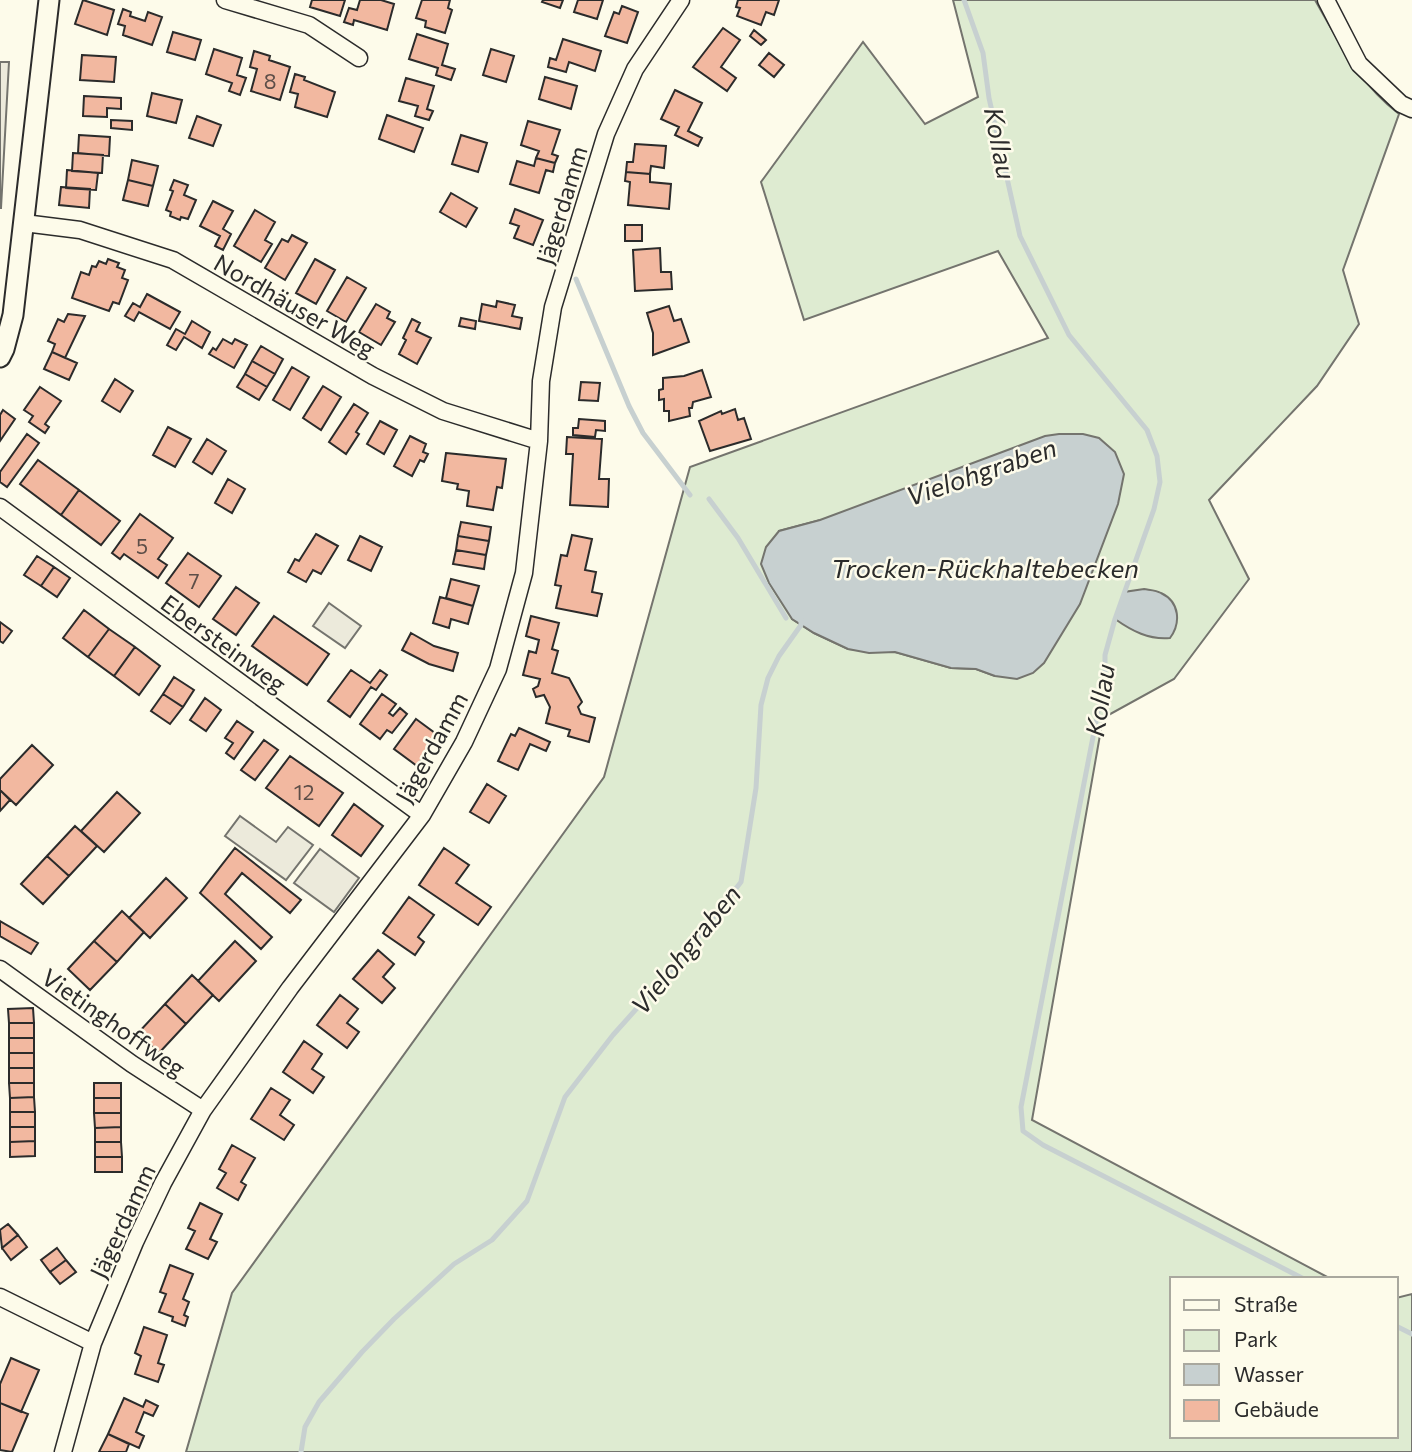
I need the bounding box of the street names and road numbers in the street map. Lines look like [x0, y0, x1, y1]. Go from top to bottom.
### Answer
street label: Jägerdamm [529, 142, 593, 268]
street label: Nordhäuser Weg [209, 247, 381, 363]
street label: Ebersteinweg [156, 588, 292, 698]
street label: Jägerdamm [389, 686, 473, 808]
street label: Vietinghoffweg [37, 962, 191, 1082]
street label: Jägerdamm [83, 1159, 161, 1283]

